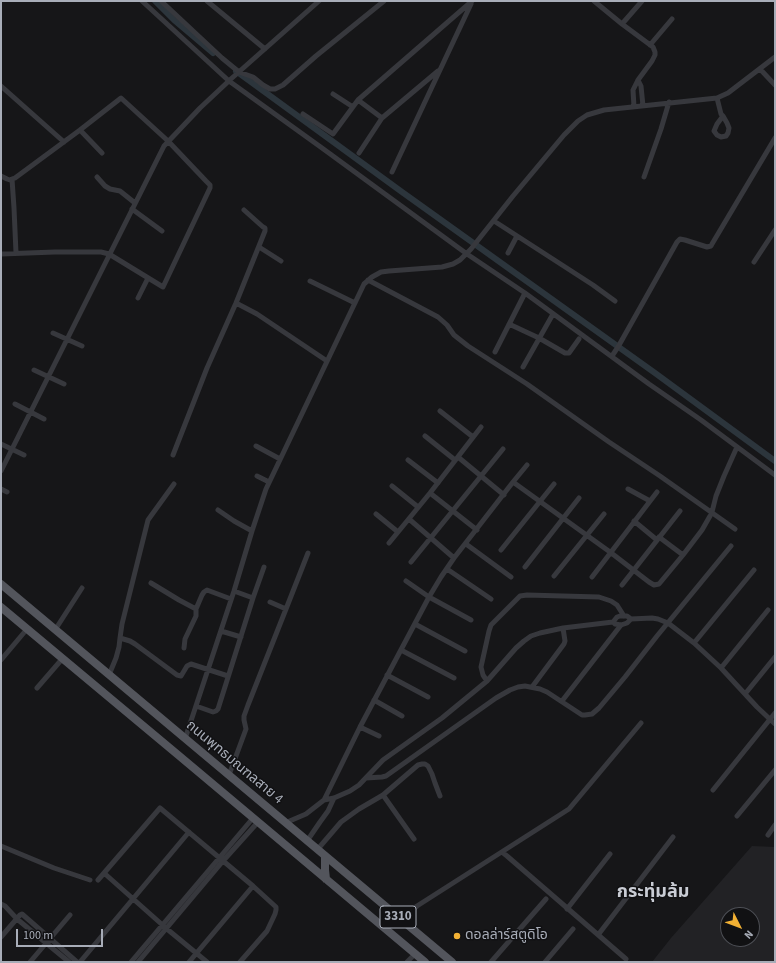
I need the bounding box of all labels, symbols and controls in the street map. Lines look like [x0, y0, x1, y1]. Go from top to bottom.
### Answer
street label: ถนนพุทธมณฑลสาย 4 [182, 718, 286, 808]
district label: กระทุ่มล้ม [617, 882, 689, 904]
road number: 3310 [380, 906, 416, 928]
north arrow [720, 907, 760, 947]
scale bar [18, 921, 105, 947]
text: 100 m [23, 927, 53, 944]
text: N [741, 927, 757, 942]
place label: ดอลล่าร์สตูดิโอ [465, 928, 548, 944]
marker: ดอลล่าร์สตูดิโอ [452, 931, 462, 941]

